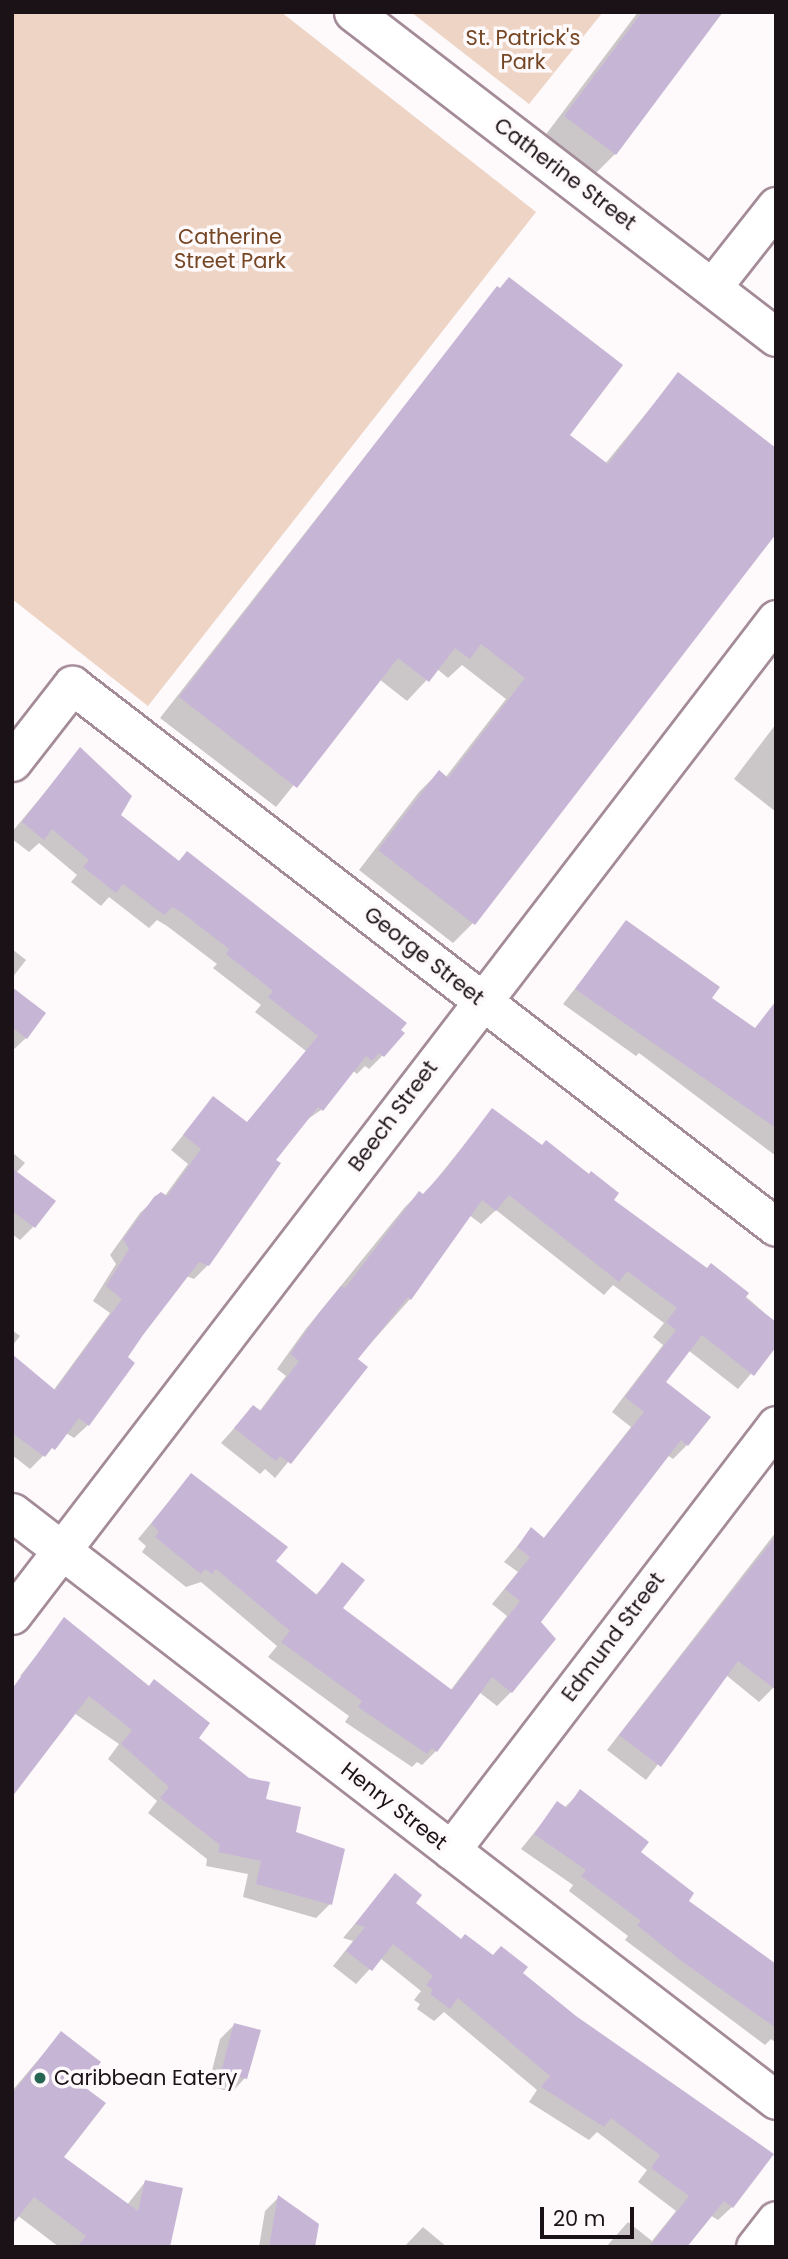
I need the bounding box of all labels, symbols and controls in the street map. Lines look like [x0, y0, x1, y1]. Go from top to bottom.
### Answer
park label: St. Patrick's Park [466, 25, 580, 75]
street label: Catherine Street [489, 112, 641, 236]
park label: Catherine Street Park [174, 224, 286, 274]
street label: George Street [359, 901, 489, 1011]
street label: Beech Street [343, 1056, 443, 1176]
street label: Edmund Street [556, 1568, 670, 1706]
street label: Henry Street [336, 1757, 452, 1855]
place label: Caribbean Eatery [54, 2065, 237, 2091]
marker: Caribbean Eatery [32, 2070, 48, 2086]
scale bar [543, 2192, 638, 2236]
text: 20 m [553, 2204, 606, 2233]

